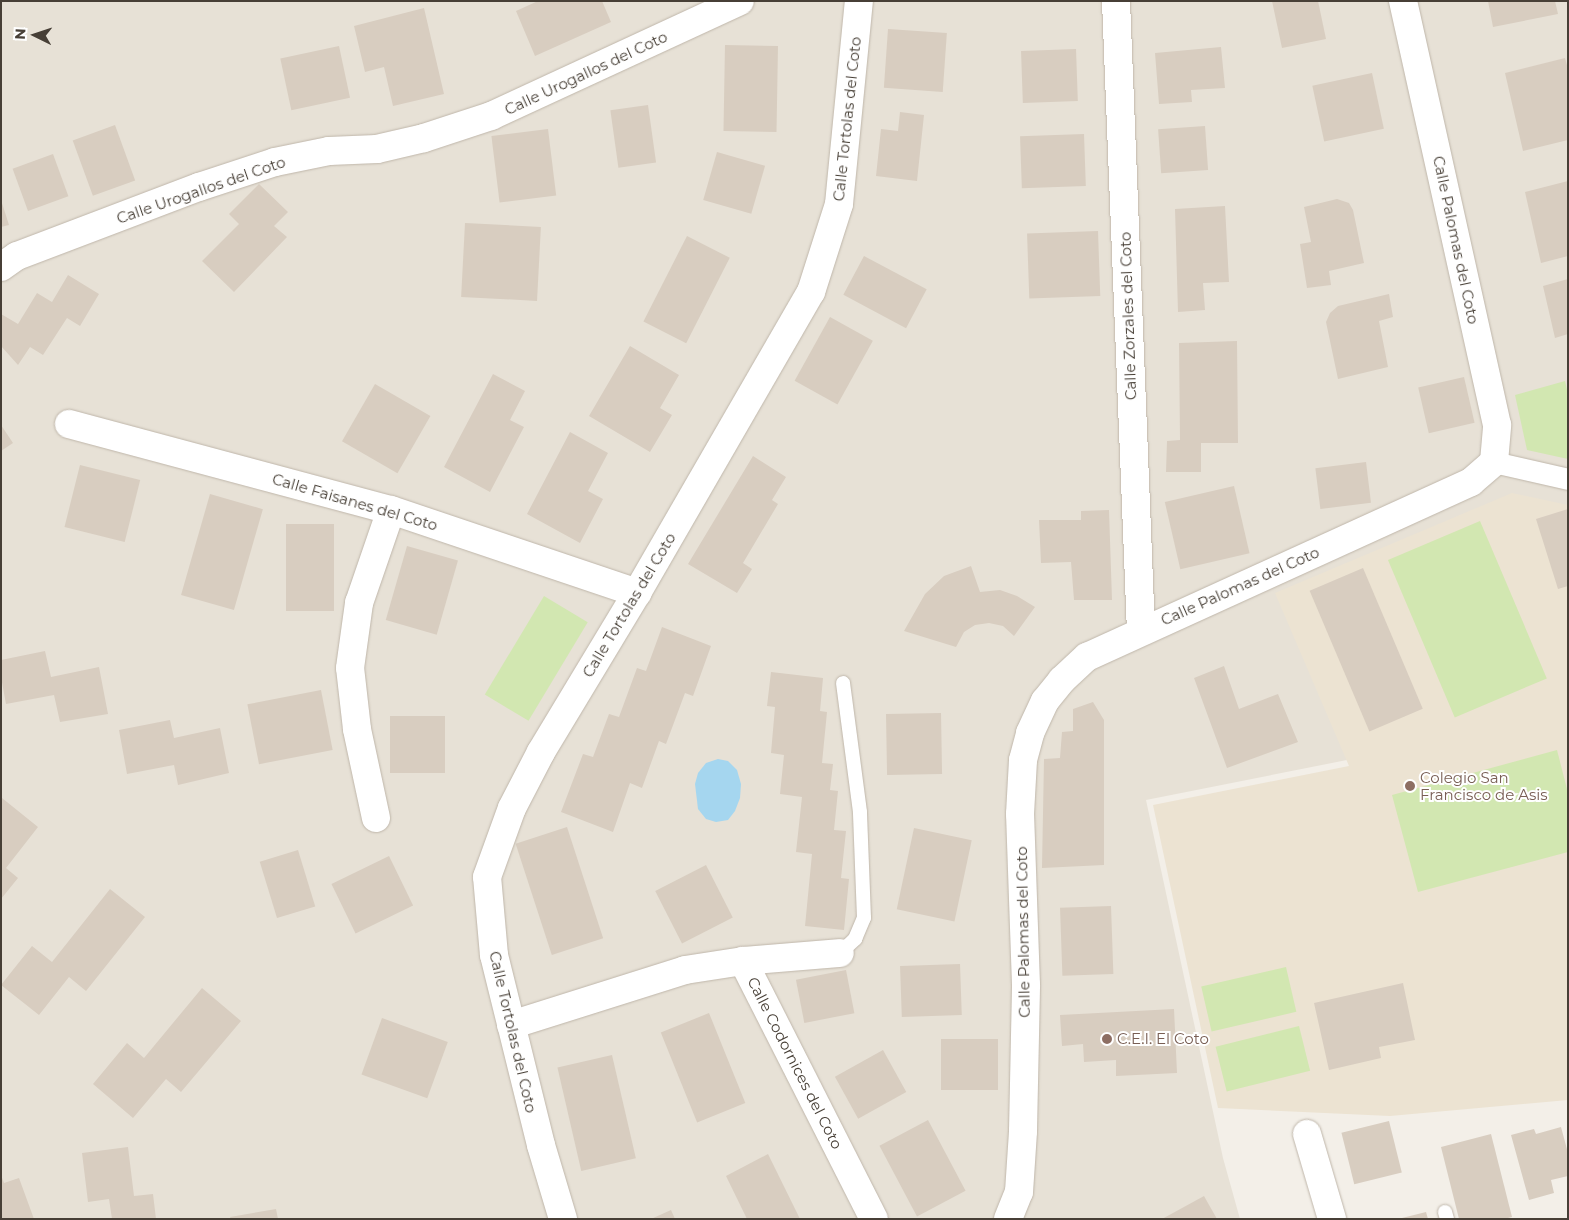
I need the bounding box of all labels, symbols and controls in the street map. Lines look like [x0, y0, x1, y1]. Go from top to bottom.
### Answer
north arrow [10, 10, 60, 60]
street label: Calle Urogallos del Coto [502, 27, 670, 119]
text: N [11, 28, 29, 40]
street label: Calle Tortolas del Coto [829, 36, 865, 202]
street label: Calle Urogallos del Coto [114, 153, 288, 227]
street label: Calle Palomas del Coto [1429, 154, 1483, 326]
street label: Calle Zorzales del Coto [1116, 232, 1140, 400]
street label: Calle Faisanes del Coto [270, 470, 440, 534]
street label: Calle Tortolas del Coto [579, 530, 679, 680]
street label: Calle Palomas del Coto [1158, 543, 1322, 629]
place label: Colegio San Francisco de Asis [1420, 768, 1548, 803]
marker: Colegio San Francisco de Asis [1404, 780, 1416, 792]
street label: Calle Palomas del Coto [1013, 846, 1033, 1018]
street label: Calle Tortolas del Coto [486, 949, 540, 1115]
street label: Calle Codornices del Coto [744, 974, 846, 1152]
place label: C.E.I. El Coto [1117, 1030, 1209, 1048]
marker: C.E.I. El Coto [1101, 1033, 1113, 1045]

